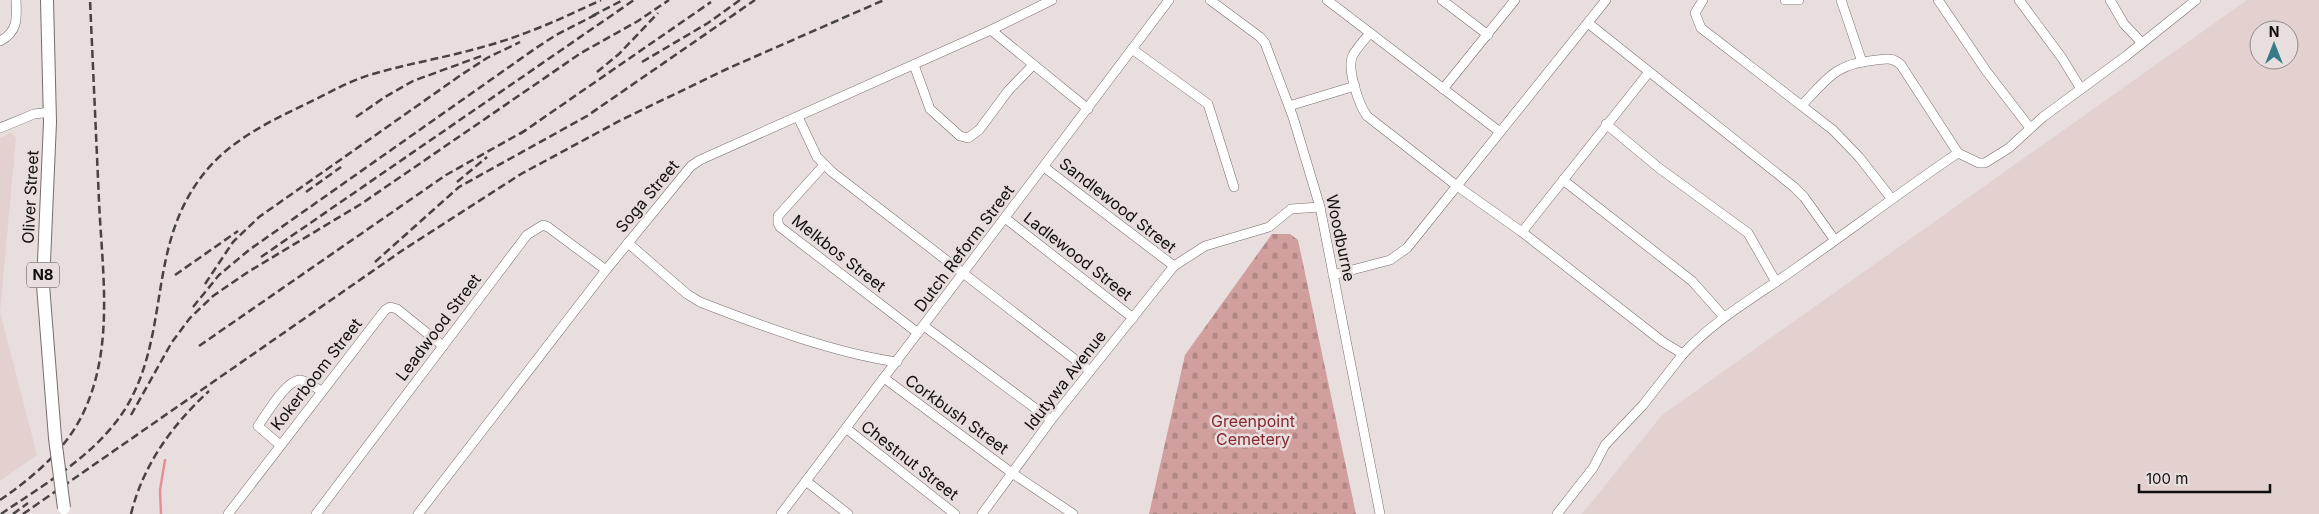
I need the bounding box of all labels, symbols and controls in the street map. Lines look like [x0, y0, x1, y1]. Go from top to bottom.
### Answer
north arrow [2249, 20, 2299, 70]
text: N [2269, 23, 2279, 40]
street label: Oliver Street [18, 150, 42, 244]
street label: Sandlewood Street [1056, 153, 1180, 257]
street label: Soga Street [611, 156, 683, 236]
street label: Dutch Reform Street [910, 181, 1018, 315]
street label: Woodburne [1322, 193, 1360, 283]
street label: Ladlewood Street [1020, 207, 1136, 305]
street label: Melkbos Street [788, 210, 890, 296]
road number: N8 [27, 262, 59, 288]
street label: Leadwood Street [391, 270, 485, 384]
street label: Kokerboom Street [266, 314, 366, 434]
street label: Idutywa Avenue [1020, 326, 1110, 434]
street label: Corkbush Street [901, 370, 1013, 458]
park label: Greenpoint Cemetery [1211, 411, 1295, 449]
street label: Chestnut Street [857, 416, 963, 504]
scale bar [2139, 462, 2270, 494]
text: 100 m [2146, 469, 2188, 488]

